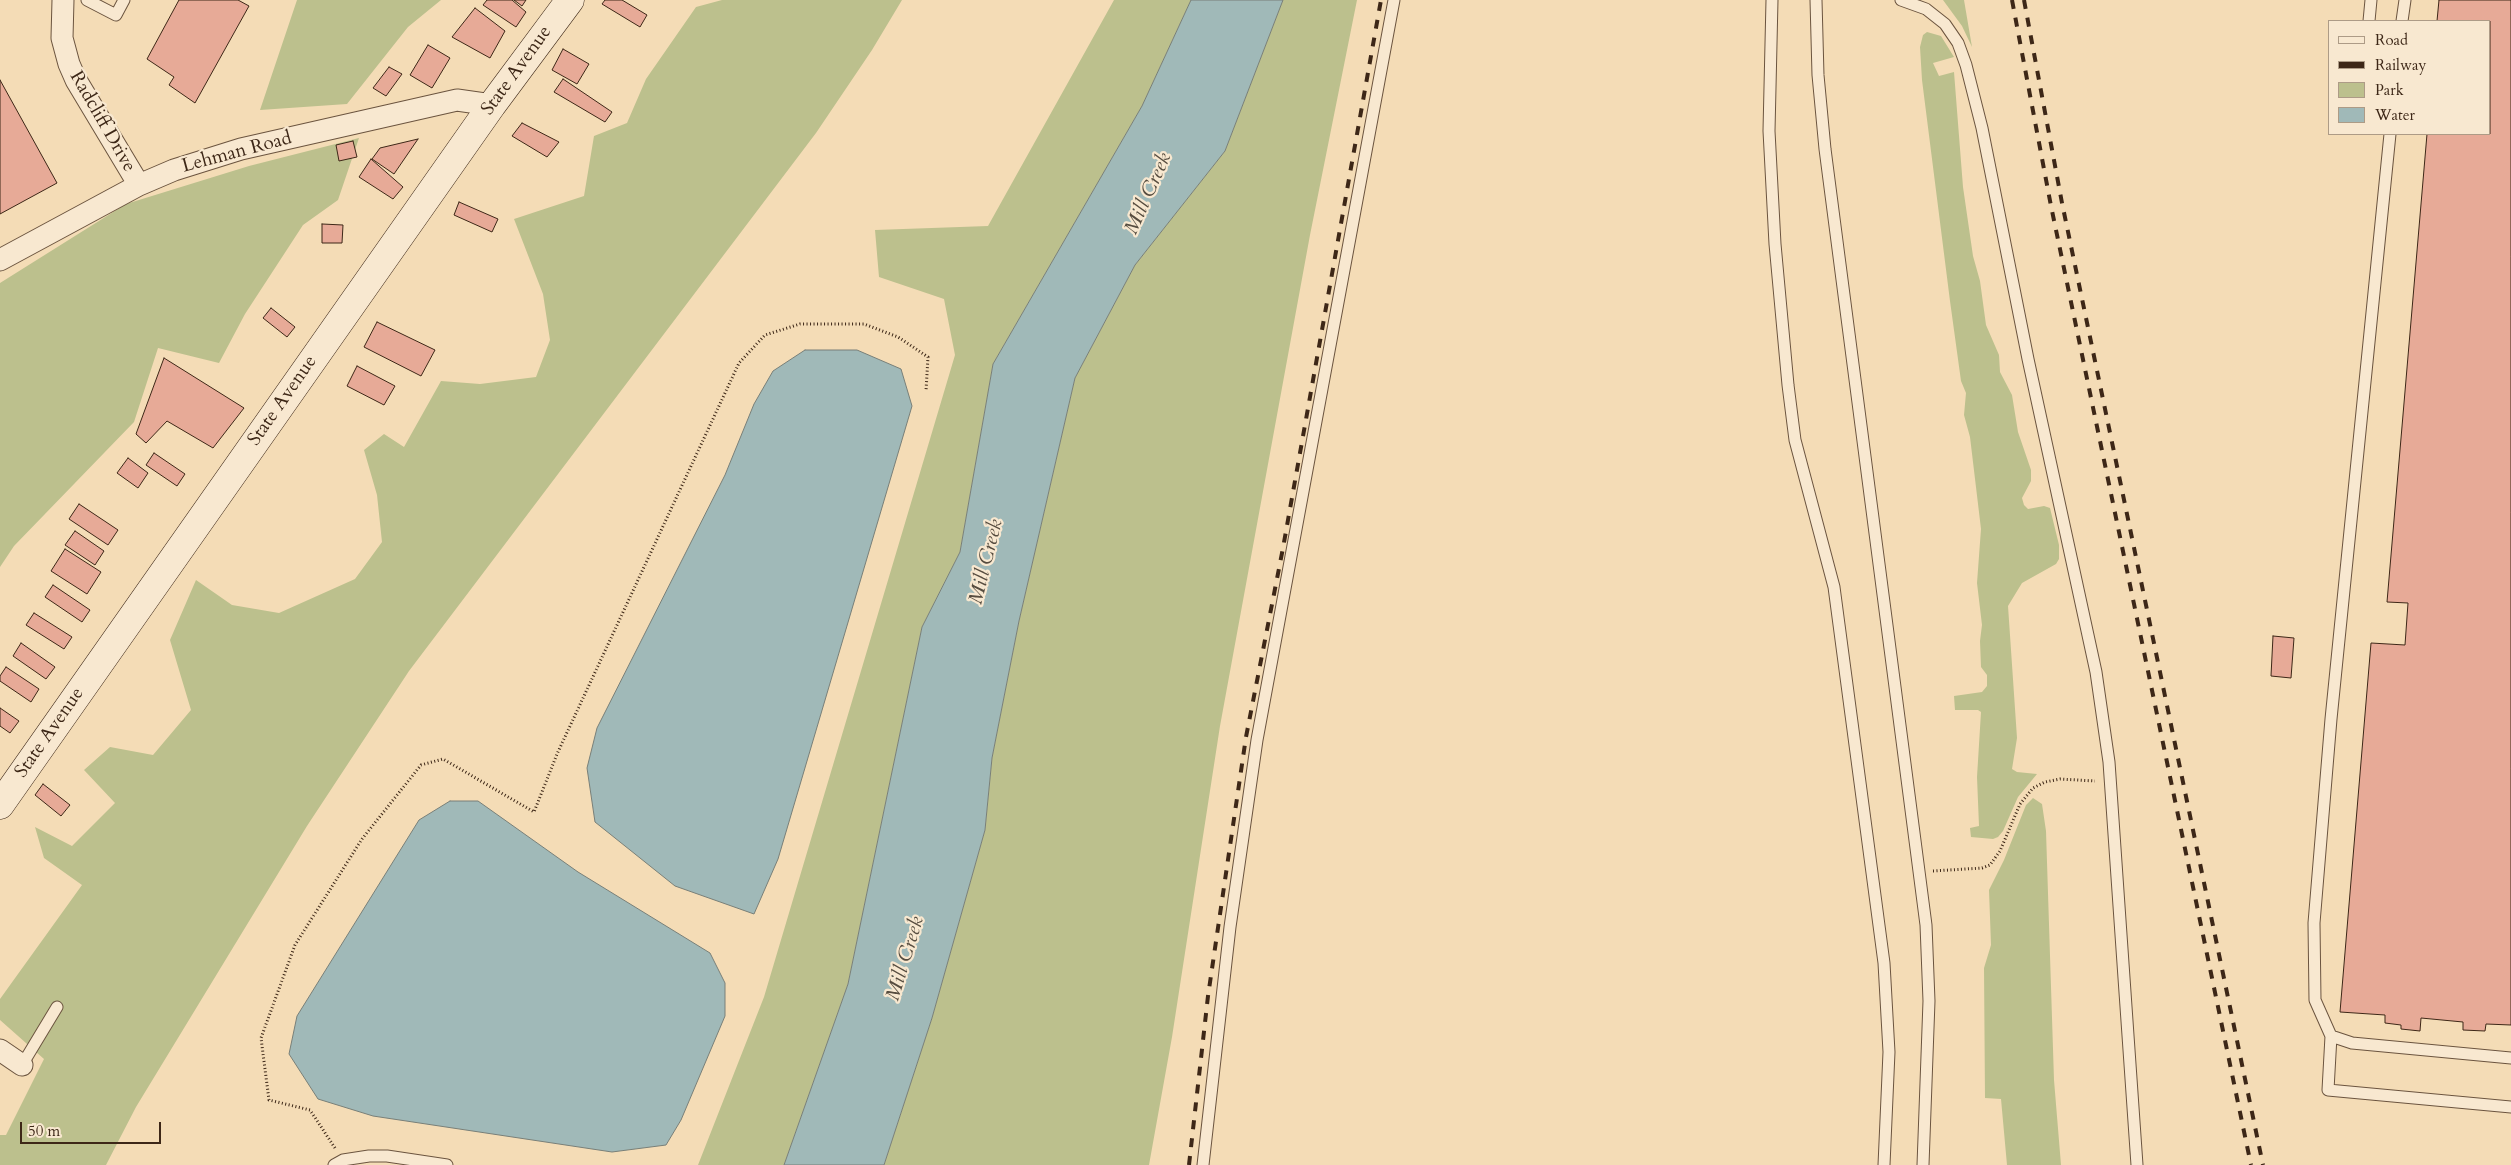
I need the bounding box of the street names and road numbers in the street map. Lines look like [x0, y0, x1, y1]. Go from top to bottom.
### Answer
street label: State Avenue [477, 22, 557, 120]
street label: Radcliff Drive [64, 67, 140, 177]
street label: Lehman Road [180, 127, 294, 179]
street label: State Avenue [244, 351, 322, 451]
street label: State Avenue [11, 683, 89, 783]

